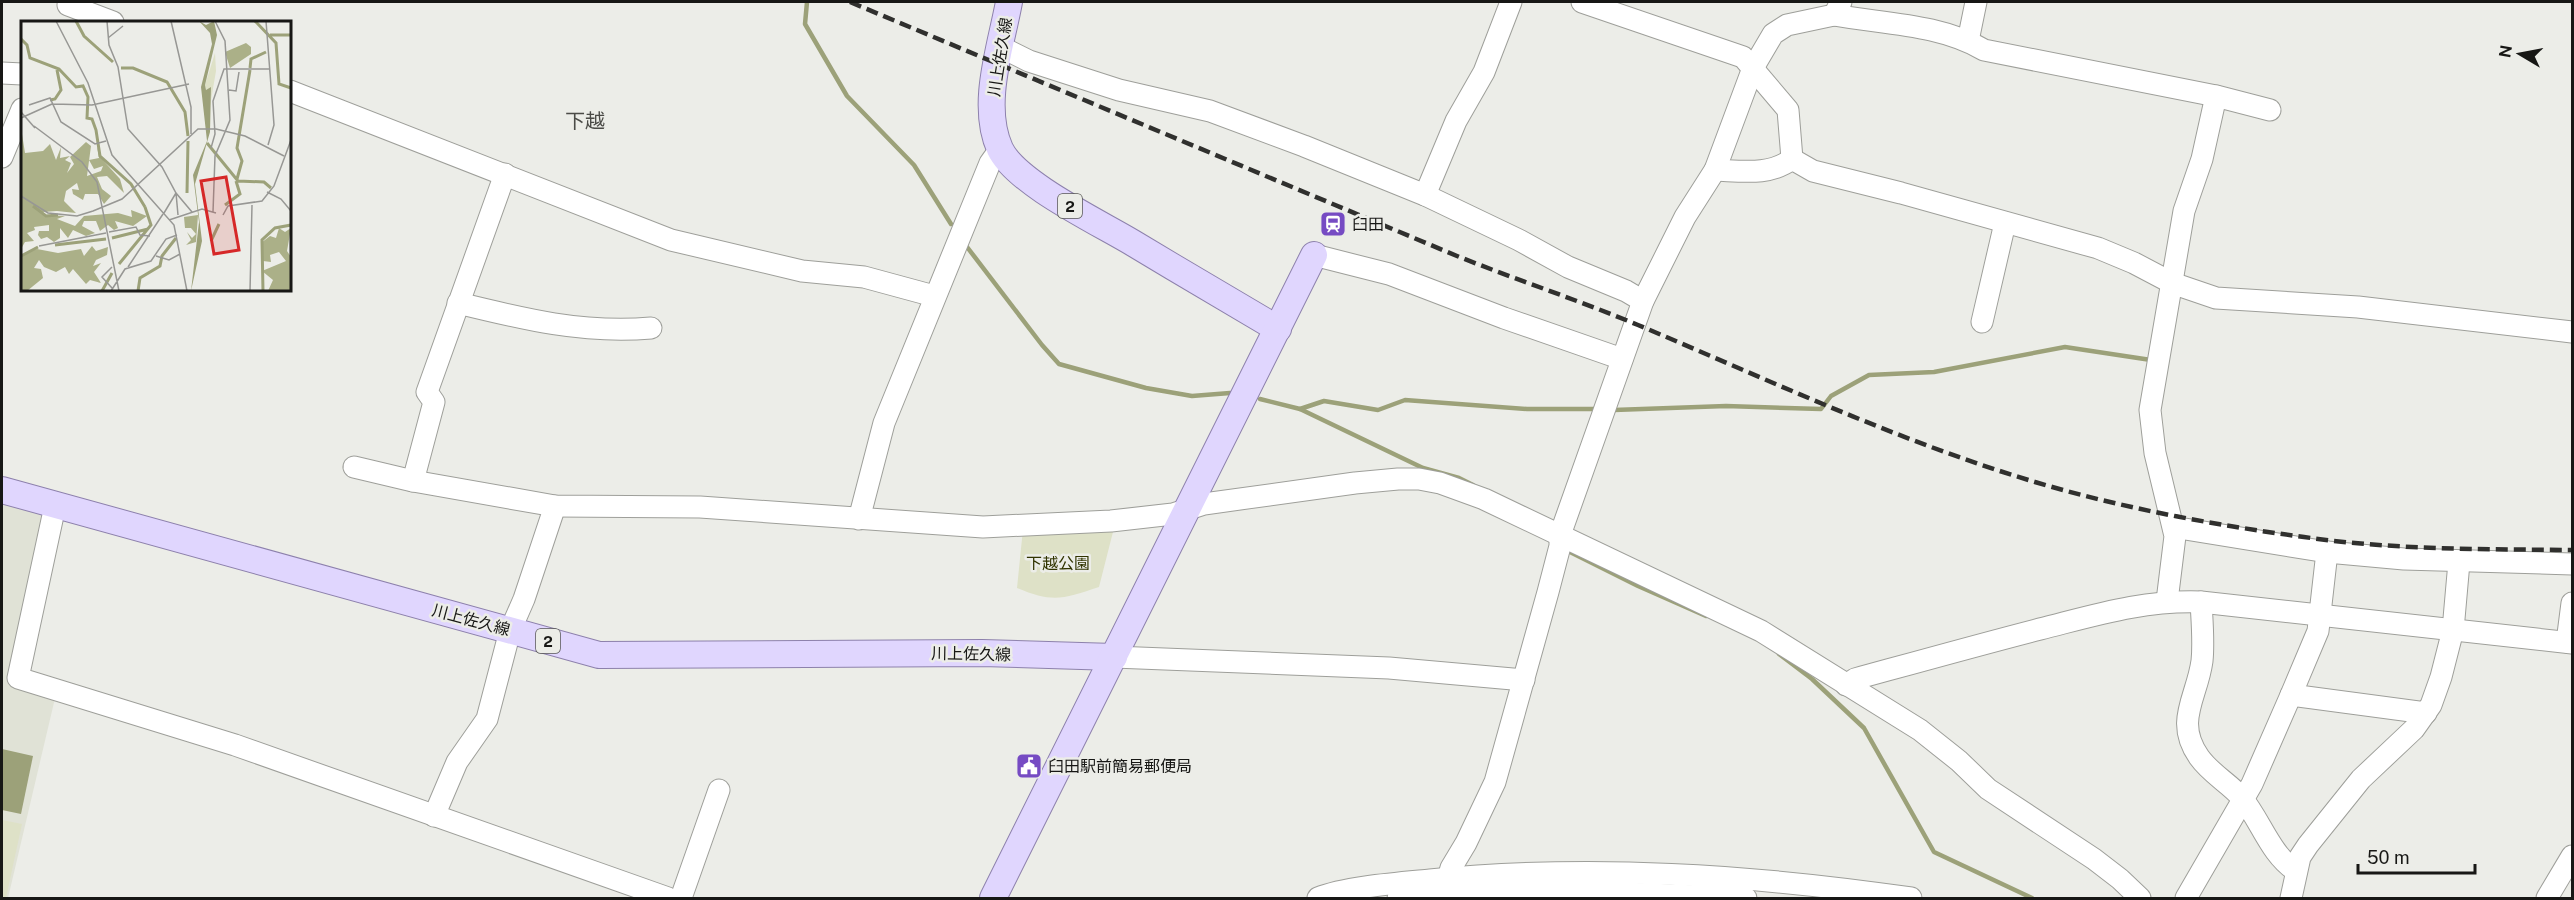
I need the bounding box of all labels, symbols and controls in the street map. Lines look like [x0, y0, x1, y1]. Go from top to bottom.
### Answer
street label: 川上佐久線 [984, 16, 1016, 98]
inset map [21, 21, 291, 291]
north arrow [2490, 24, 2550, 84]
text: N [2495, 44, 2516, 59]
district label: 下越 [565, 109, 605, 133]
road number: 2 [1058, 194, 1082, 218]
station icon: 臼田 [1318, 209, 1348, 239]
place label: 臼田 [1352, 215, 1384, 234]
park label: 下越公園 [1026, 554, 1090, 573]
street label: 川上佐久線 [430, 600, 512, 640]
road number: 2 [536, 629, 560, 653]
street label: 川上佐久線 [931, 644, 1011, 664]
public building icon: 臼田駅前簡易郵便局 [1014, 751, 1044, 781]
place label: 臼田駅前簡易郵便局 [1048, 757, 1192, 776]
scale bar [2358, 837, 2475, 875]
text: 50 m [2367, 847, 2410, 868]

